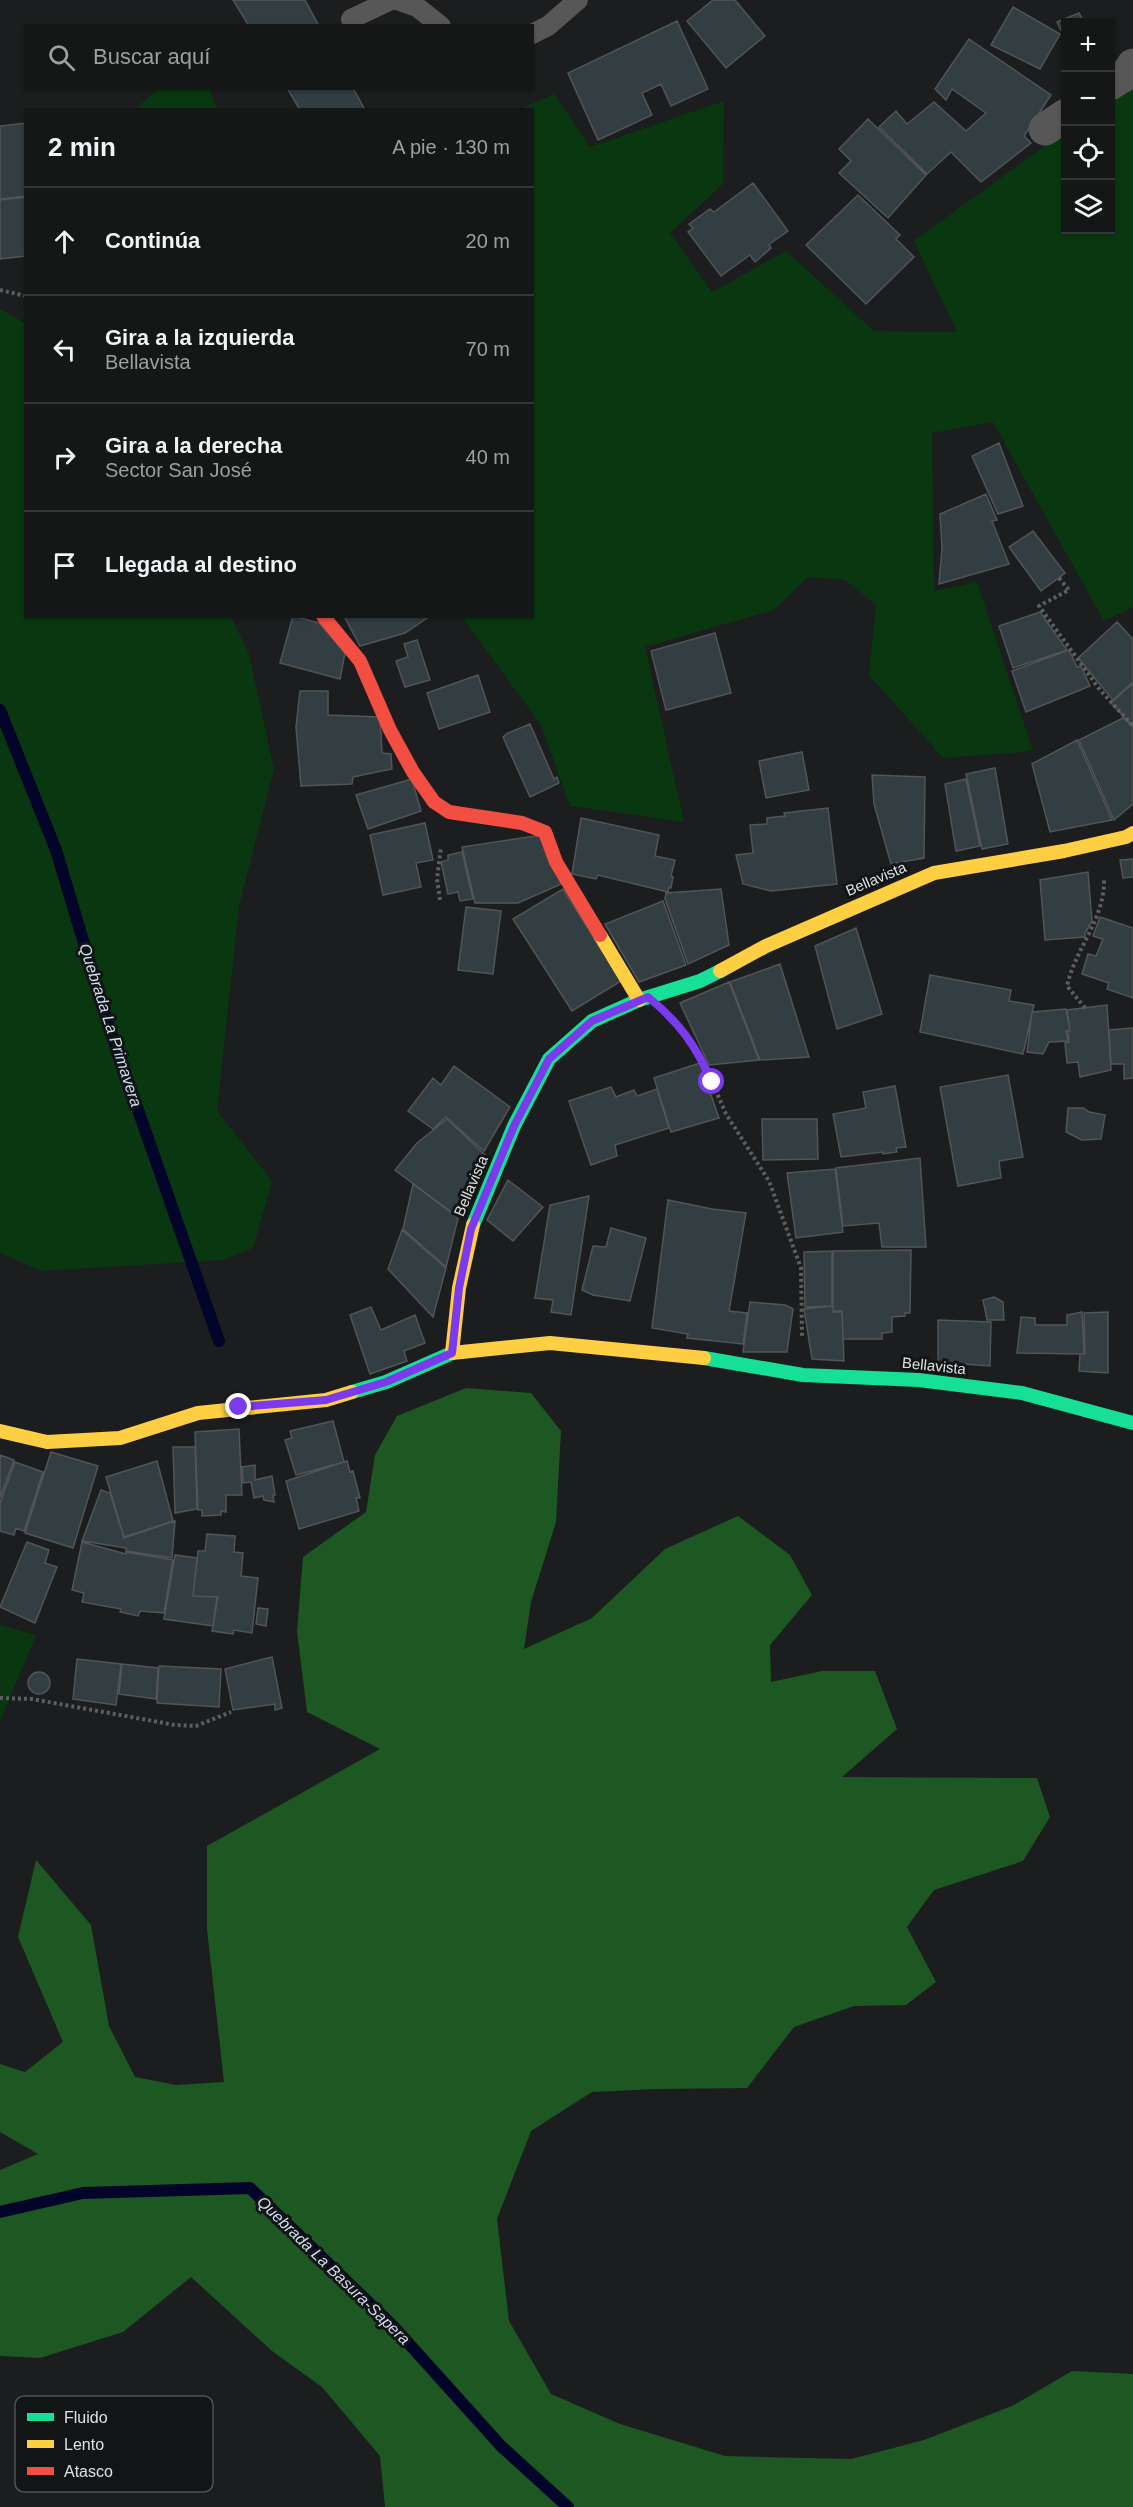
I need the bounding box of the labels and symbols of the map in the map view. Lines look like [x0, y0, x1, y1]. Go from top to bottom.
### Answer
street label: Bellavista [843, 858, 909, 899]
water label: Quebrada La Primavera [76, 941, 145, 1109]
route start [698, 1068, 724, 1094]
street label: Bellavista [450, 1152, 491, 1219]
street label: Bellavista [901, 1354, 968, 1377]
route end [225, 1393, 251, 1419]
water label: Quebrada La Basura-Sapera [254, 2193, 414, 2348]
legend [15, 2396, 213, 2492]
text: Fluido [64, 2409, 108, 2426]
text: Lento [64, 2436, 104, 2453]
text: Atasco [64, 2463, 113, 2480]

